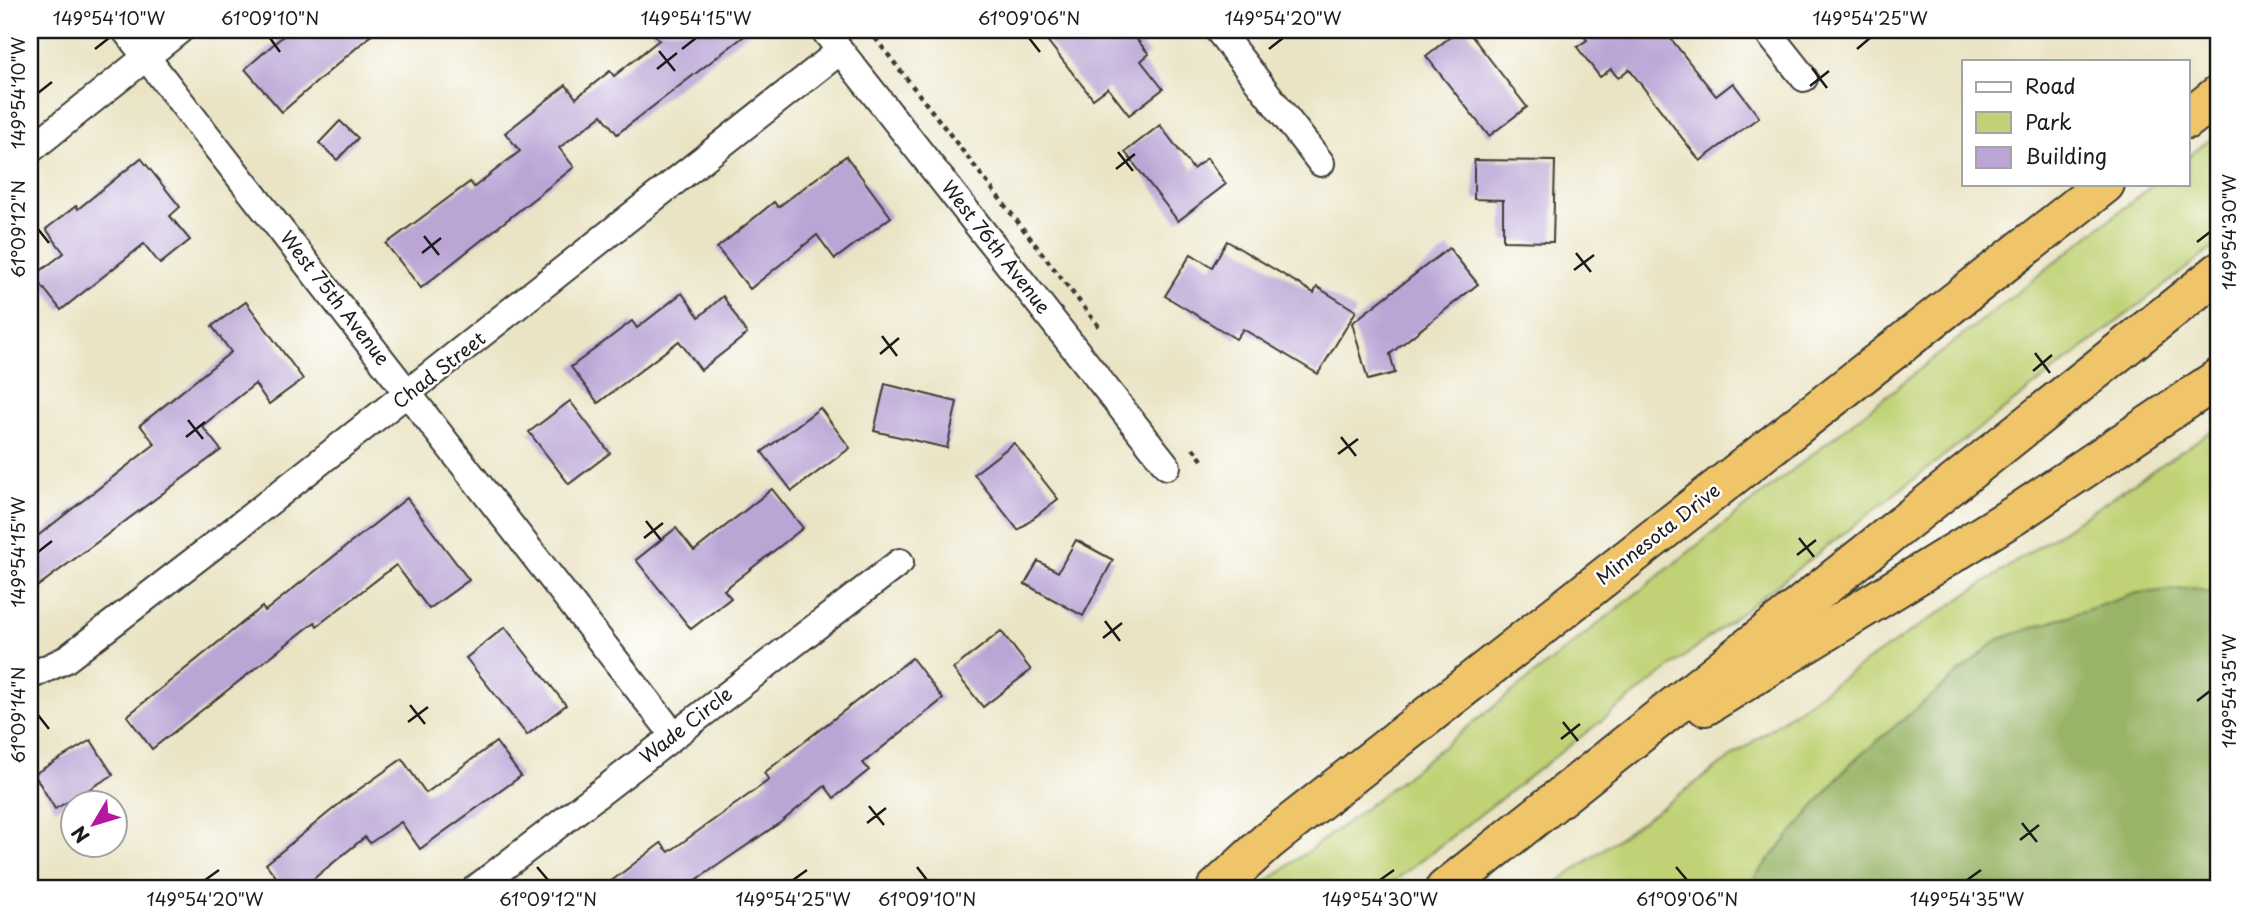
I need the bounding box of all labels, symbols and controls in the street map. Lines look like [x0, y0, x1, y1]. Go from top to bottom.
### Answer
text: 149°54'10"W [53, 4, 166, 31]
text: 61°09'10"N [221, 4, 319, 31]
text: 149°54'15"W [641, 4, 752, 31]
text: 61°09'06"N [978, 4, 1080, 31]
text: 149°54'20"W [1225, 4, 1342, 31]
text: 149°54'25"W [1812, 4, 1928, 31]
text: 149°54'10"W [4, 36, 31, 149]
legend [1962, 60, 2190, 186]
text: Road [2025, 69, 2076, 101]
text: Park [2025, 105, 2072, 137]
text: Building [2025, 139, 2107, 171]
text: 149°54'30"W [2215, 173, 2242, 290]
street label: West 76th Avenue [936, 174, 1058, 319]
text: 61°09'12"N [4, 180, 31, 278]
street label: West 75th Avenue [274, 224, 397, 371]
street label: Chad Street [386, 324, 491, 415]
street label: Minnesota Drive [1589, 476, 1725, 591]
text: 149°54'15"W [4, 496, 31, 607]
text: 149°54'35"W [2215, 633, 2242, 748]
text: 61°09'14"N [4, 666, 31, 764]
street label: Wade Circle [633, 679, 738, 769]
north arrow [60, 790, 130, 860]
text: N [64, 821, 95, 850]
text: 149°54'20"W [147, 885, 264, 912]
text: 61°09'12"N [499, 885, 597, 912]
text: 149°54'25"W [735, 885, 851, 912]
text: 61°09'10"N [878, 885, 976, 912]
text: 149°54'30"W [1322, 885, 1439, 912]
text: 61°09'06"N [1636, 885, 1738, 912]
text: 149°54'35"W [1910, 885, 2025, 912]

